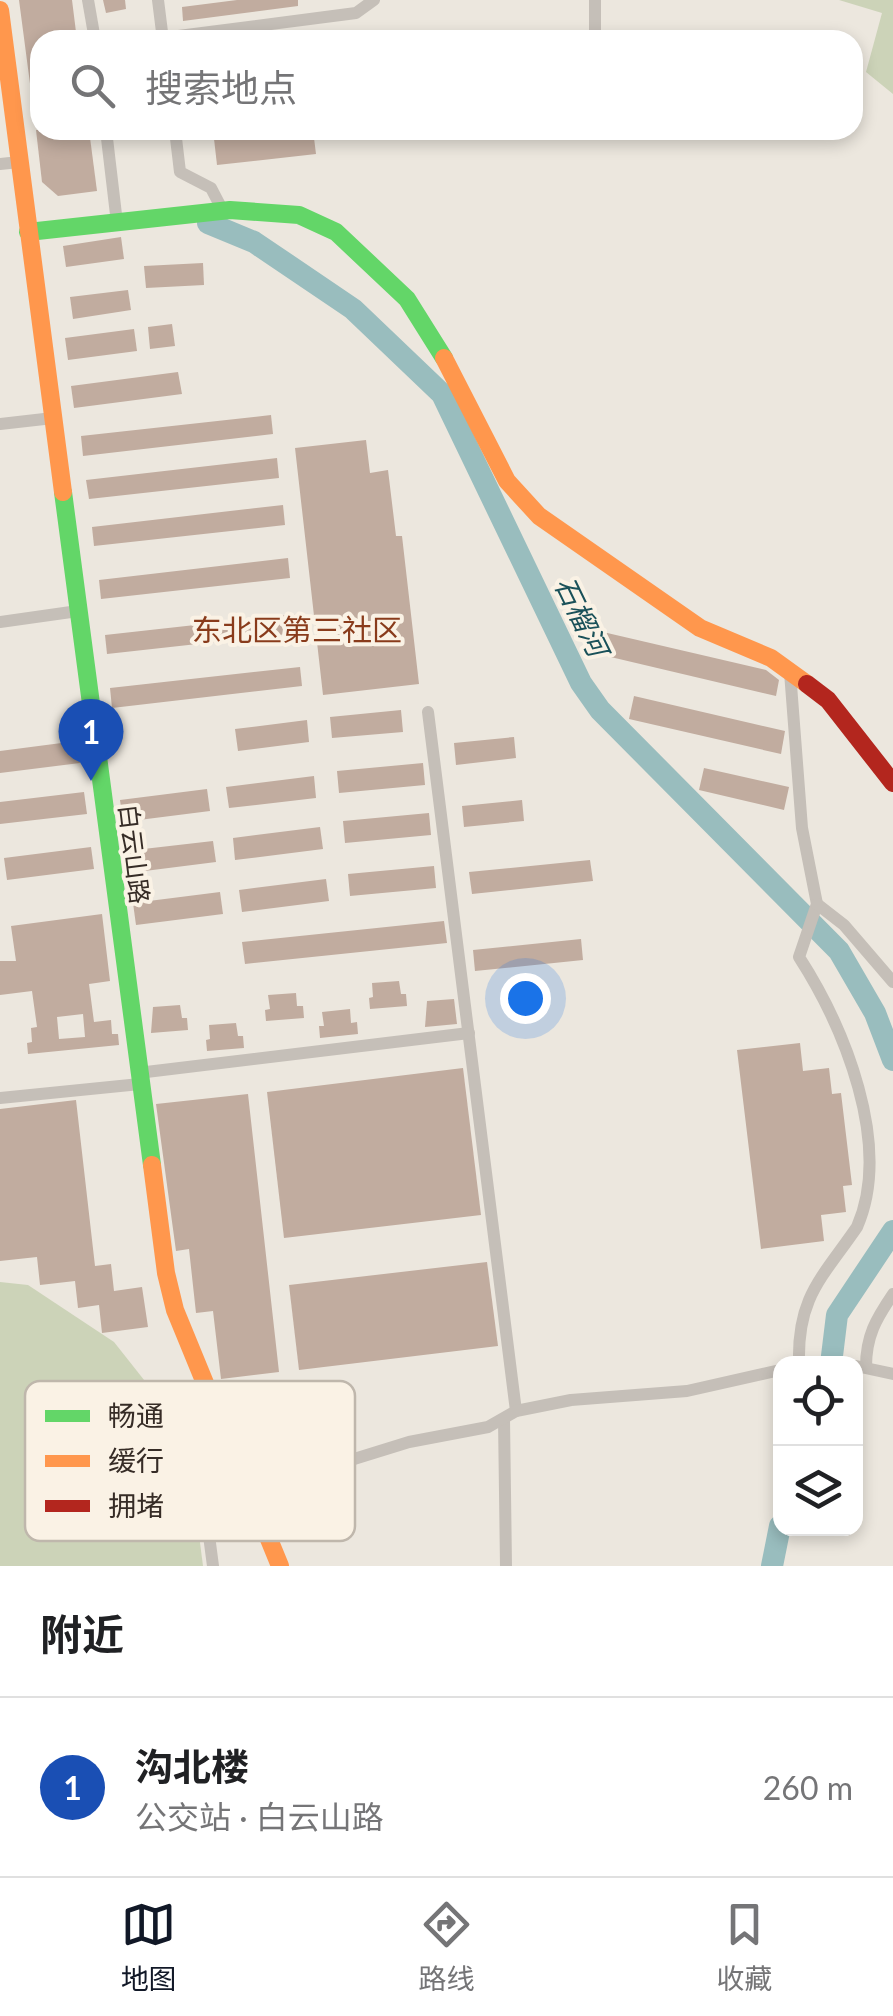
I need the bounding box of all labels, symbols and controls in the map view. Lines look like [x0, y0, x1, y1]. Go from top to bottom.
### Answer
search box [30, 30, 863, 140]
icon: search [65, 58, 120, 113]
text: 搜索地点 [145, 64, 297, 110]
water label: 石榴河 [548, 571, 618, 666]
district label: 东北区第三社区 [192, 611, 402, 647]
pin: 1 [58, 698, 124, 781]
street label: 白云山路 [114, 803, 156, 905]
your location [500, 973, 551, 1024]
map controls [773, 1356, 863, 1536]
button: locate [773, 1356, 863, 1446]
legend [25, 1381, 355, 1541]
text: 畅通 [108, 1398, 164, 1432]
text: 缓行 [108, 1443, 164, 1477]
button: layers [773, 1446, 863, 1536]
text: 拥堵 [108, 1488, 164, 1522]
text: 附近 [40, 1609, 124, 1659]
text: 沟北楼 [135, 1743, 249, 1789]
text: 1 [63, 1768, 82, 1807]
text: 260 m [763, 1768, 853, 1807]
text: 公交站 · 白云山路 [135, 1797, 384, 1836]
tab: 地图 [121, 1897, 177, 1997]
tab: 路线 [418, 1897, 474, 1997]
tab: 收藏 [716, 1897, 772, 1997]

